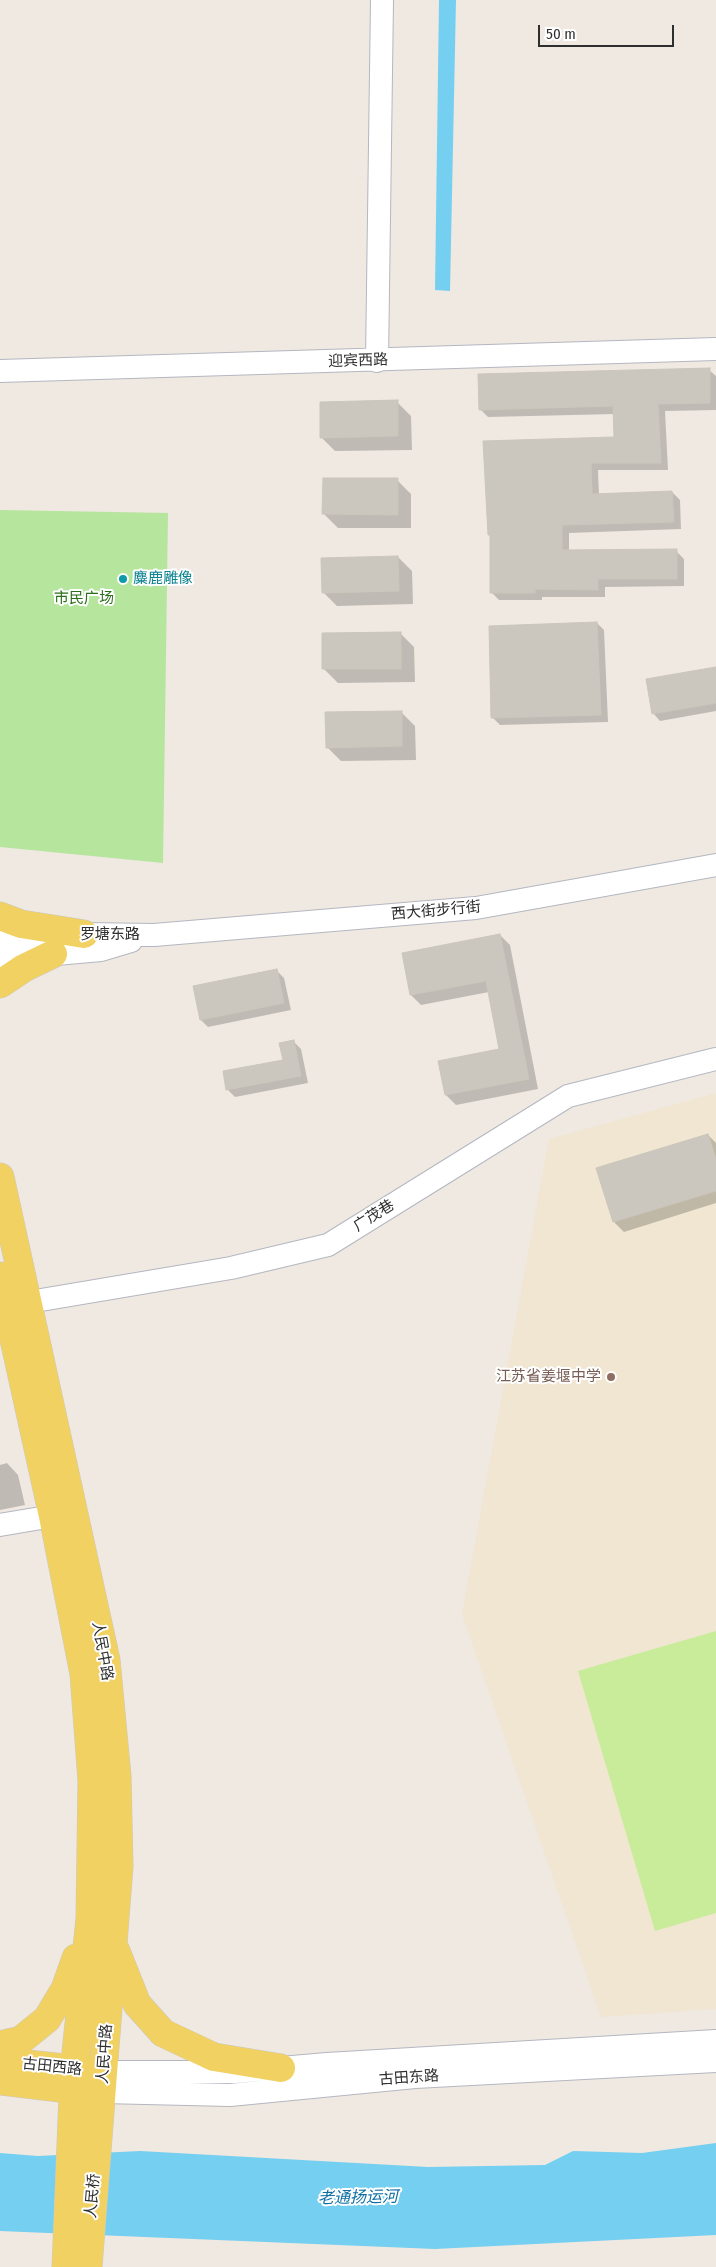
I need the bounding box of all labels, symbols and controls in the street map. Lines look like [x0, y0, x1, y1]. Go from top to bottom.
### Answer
scale bar [541, 15, 677, 47]
text: 50 m [546, 25, 576, 43]
street label: 迎宾西路 [328, 351, 388, 371]
place label: 麋鹿雕像 [133, 570, 193, 588]
marker: 麋鹿雕像 [117, 573, 129, 585]
park label: 市民广场 [54, 590, 114, 608]
street label: 西大街步行街 [390, 898, 482, 924]
street label: 罗塘东路 [80, 926, 140, 944]
street label: 广茂巷 [350, 1196, 398, 1236]
place label: 江苏省姜堰中学 [496, 1368, 601, 1386]
marker: 江苏省姜堰中学 [605, 1371, 617, 1383]
street label: 人民中路 [88, 1620, 116, 1682]
street label: 人民中路 [94, 2023, 116, 2085]
street label: 古田西路 [21, 2055, 83, 2079]
street label: 古田东路 [378, 2067, 440, 2089]
street label: 人民桥 [82, 2173, 104, 2219]
water label: 老通扬运河 [318, 2188, 398, 2208]

